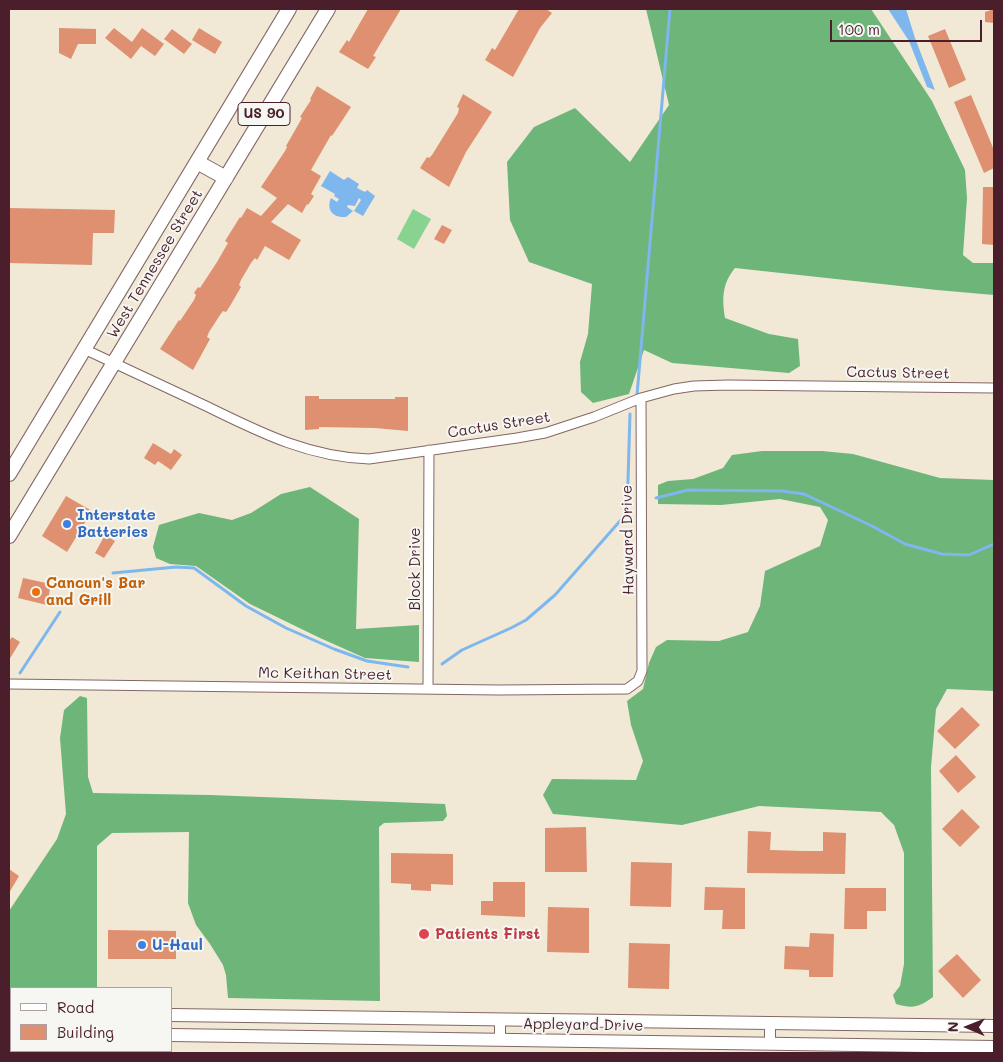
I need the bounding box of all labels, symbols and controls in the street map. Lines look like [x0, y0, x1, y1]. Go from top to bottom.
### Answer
scale bar [833, 10, 986, 42]
text: 100 m [838, 19, 880, 39]
road number: US 90 [238, 102, 290, 126]
street label: West Tennessee Street [103, 186, 207, 342]
street label: Cactus Street [846, 363, 950, 383]
street label: Cactus Street [446, 408, 552, 442]
street label: Hayward Drive [618, 485, 638, 595]
place label: Interstate Batteries [77, 506, 156, 541]
marker: Interstate Batteries [61, 518, 73, 530]
street label: Block Drive [406, 527, 424, 611]
place label: Cancun's Bar and Grill [46, 574, 145, 609]
marker: Cancun's Bar and Grill [30, 586, 42, 598]
street label: Mc Keithan Street [258, 664, 392, 684]
place label: Patients First [435, 925, 540, 943]
marker: Patients First [417, 927, 431, 941]
place label: U-Haul [152, 936, 203, 954]
marker: U-Haul [136, 939, 148, 951]
legend [10, 987, 172, 1052]
text: Road [57, 997, 94, 1017]
north arrow [943, 1002, 993, 1052]
street label: Appleyard Drive [523, 1015, 643, 1035]
text: N [943, 1021, 962, 1032]
text: Building [57, 1022, 114, 1042]

